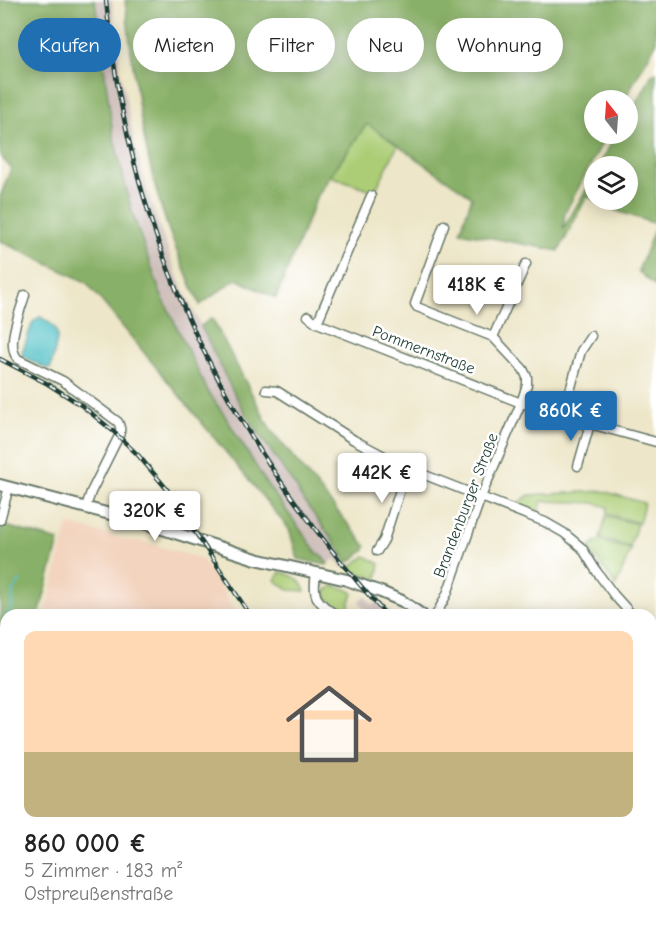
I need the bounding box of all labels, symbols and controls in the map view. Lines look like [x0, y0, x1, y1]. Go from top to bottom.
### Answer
chip: Kaufen [18, 18, 121, 72]
chip: Mieten [133, 18, 235, 72]
chip: Filter [247, 18, 335, 72]
chip: Neu [347, 18, 424, 72]
chip: Wohnung [436, 18, 563, 72]
north arrow [584, 90, 638, 144]
map controls [584, 90, 638, 210]
button: layers [584, 156, 638, 210]
pin: 418K € [428, 265, 526, 316]
text: 418K € [447, 273, 507, 296]
street label: Pommernstraße [370, 322, 477, 378]
pin: 860K € [522, 391, 620, 442]
text: 860K € [539, 399, 603, 422]
street label: Brandenburger Straße [430, 431, 502, 580]
pin: 442K € [333, 453, 431, 504]
text: 442K € [352, 461, 412, 484]
pin: 320K € [106, 491, 204, 542]
text: 320K € [123, 499, 187, 522]
icon: home [275, 670, 383, 778]
text: 860 000 € [24, 829, 147, 859]
text: 5 Zimmer · 183 m² [24, 859, 182, 882]
text: Ostpreußenstraße [24, 882, 173, 905]

